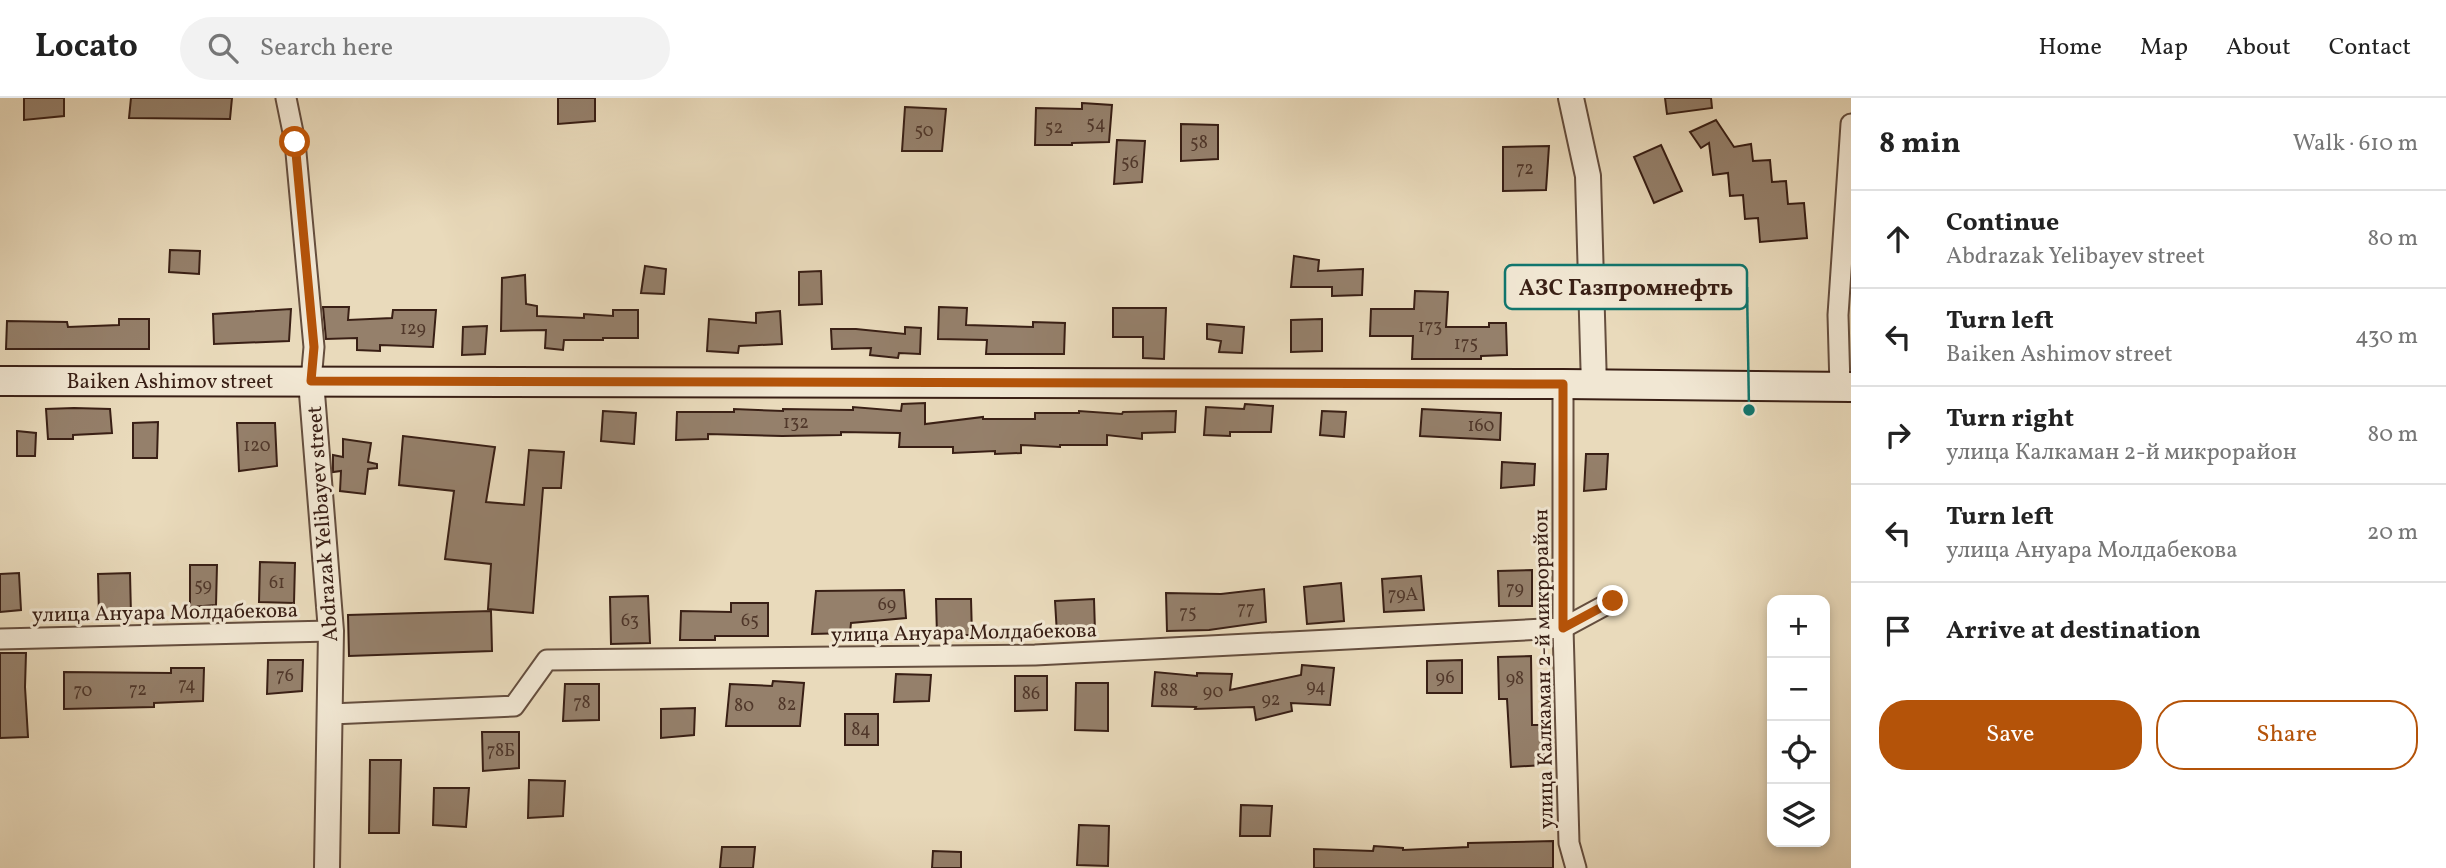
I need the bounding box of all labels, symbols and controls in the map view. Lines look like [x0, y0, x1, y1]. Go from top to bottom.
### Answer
search box [180, 17, 670, 80]
text: Locato [35, 25, 138, 71]
icon: search [204, 29, 242, 67]
text: Search here [260, 30, 393, 66]
text: Home [2038, 31, 2102, 65]
text: Map [2140, 31, 2188, 65]
text: About [2226, 31, 2291, 65]
text: Contact [2329, 31, 2411, 65]
house number: 54 [1086, 112, 1106, 137]
house number: 52 [1045, 116, 1063, 141]
house number: 50 [914, 119, 934, 144]
text: 8 min [1879, 123, 1961, 165]
route start [279, 126, 310, 157]
text: Walk · 610 m [2293, 128, 2418, 160]
house number: 58 [1190, 131, 1208, 156]
house number: 56 [1121, 151, 1139, 176]
house number: 72 [1516, 157, 1534, 182]
text: Continue [1946, 205, 2059, 241]
icon: ahead [1879, 220, 1917, 258]
text: 80 m [2368, 223, 2418, 255]
text: Abdrazak Yelibayev street [1946, 241, 2205, 273]
callout: АЗС Газпромнефть [1505, 265, 1747, 309]
text: АЗС Газпромнефть [1519, 273, 1733, 305]
text: Turn left [1946, 303, 2054, 339]
house number: 173 [1418, 315, 1442, 340]
house number: 129 [400, 317, 426, 342]
icon: left [1879, 318, 1917, 356]
text: 430 m [2355, 321, 2418, 353]
house number: 175 [1454, 332, 1478, 357]
text: Baiken Ashimov street [1946, 339, 2173, 371]
street label: Baiken Ashimov street [67, 368, 273, 397]
text: Turn right [1946, 401, 2074, 437]
street label: Abdrazak Yelibayev street [301, 405, 346, 643]
house number: 132 [783, 411, 809, 436]
house number: 160 [1468, 414, 1495, 439]
icon: right [1879, 416, 1917, 454]
text: 80 m [2368, 419, 2418, 451]
house number: 120 [243, 434, 271, 459]
text: улица Калкаман 2-й микрорайон [1946, 437, 2297, 469]
text: Turn left [1946, 499, 2054, 535]
street label: улица Калкаман 2-й микрорайон [1527, 508, 1562, 829]
icon: left [1879, 514, 1917, 552]
text: 20 m [2367, 517, 2418, 549]
text: улица Ануара Молдабекова [1946, 535, 2238, 567]
house number: 61 [269, 571, 285, 596]
house number: 59 [194, 574, 212, 599]
house number: 79 [1506, 577, 1524, 602]
house number: 79А [1388, 583, 1419, 608]
route end [1597, 585, 1628, 616]
house number: 69 [878, 593, 896, 618]
map controls [1767, 595, 1830, 847]
button: + [1767, 595, 1830, 658]
street label: улица Ануара Молдабекова [32, 597, 298, 630]
house number: 77 [1237, 597, 1255, 622]
house number: 75 [1179, 601, 1197, 626]
house number: 63 [621, 609, 639, 634]
house number: 65 [741, 609, 759, 634]
icon: arrive [1879, 612, 1917, 650]
text: Arrive at destination [1946, 613, 2201, 649]
street label: улица Ануара Молдабекова [831, 617, 1097, 650]
button: − [1767, 658, 1830, 721]
house number: 76 [276, 664, 294, 689]
house number: 96 [1435, 666, 1455, 691]
house number: 98 [1506, 667, 1524, 692]
house number: 74 [178, 673, 196, 698]
house number: 94 [1306, 675, 1326, 700]
house number: 72 [129, 678, 147, 703]
house number: 70 [74, 679, 93, 704]
house number: 88 [1160, 679, 1178, 704]
house number: 90 [1203, 680, 1223, 705]
house number: 86 [1022, 682, 1040, 707]
house number: 92 [1261, 688, 1281, 713]
house number: 78 [573, 691, 591, 716]
house number: 82 [778, 693, 796, 718]
house number: 80 [734, 694, 754, 719]
button: Save [1879, 700, 2142, 770]
button: Share [2156, 700, 2418, 770]
house number: 84 [851, 718, 871, 743]
button: locate [1767, 721, 1830, 784]
house number: 78Б [487, 739, 515, 764]
button: layers [1767, 784, 1830, 847]

